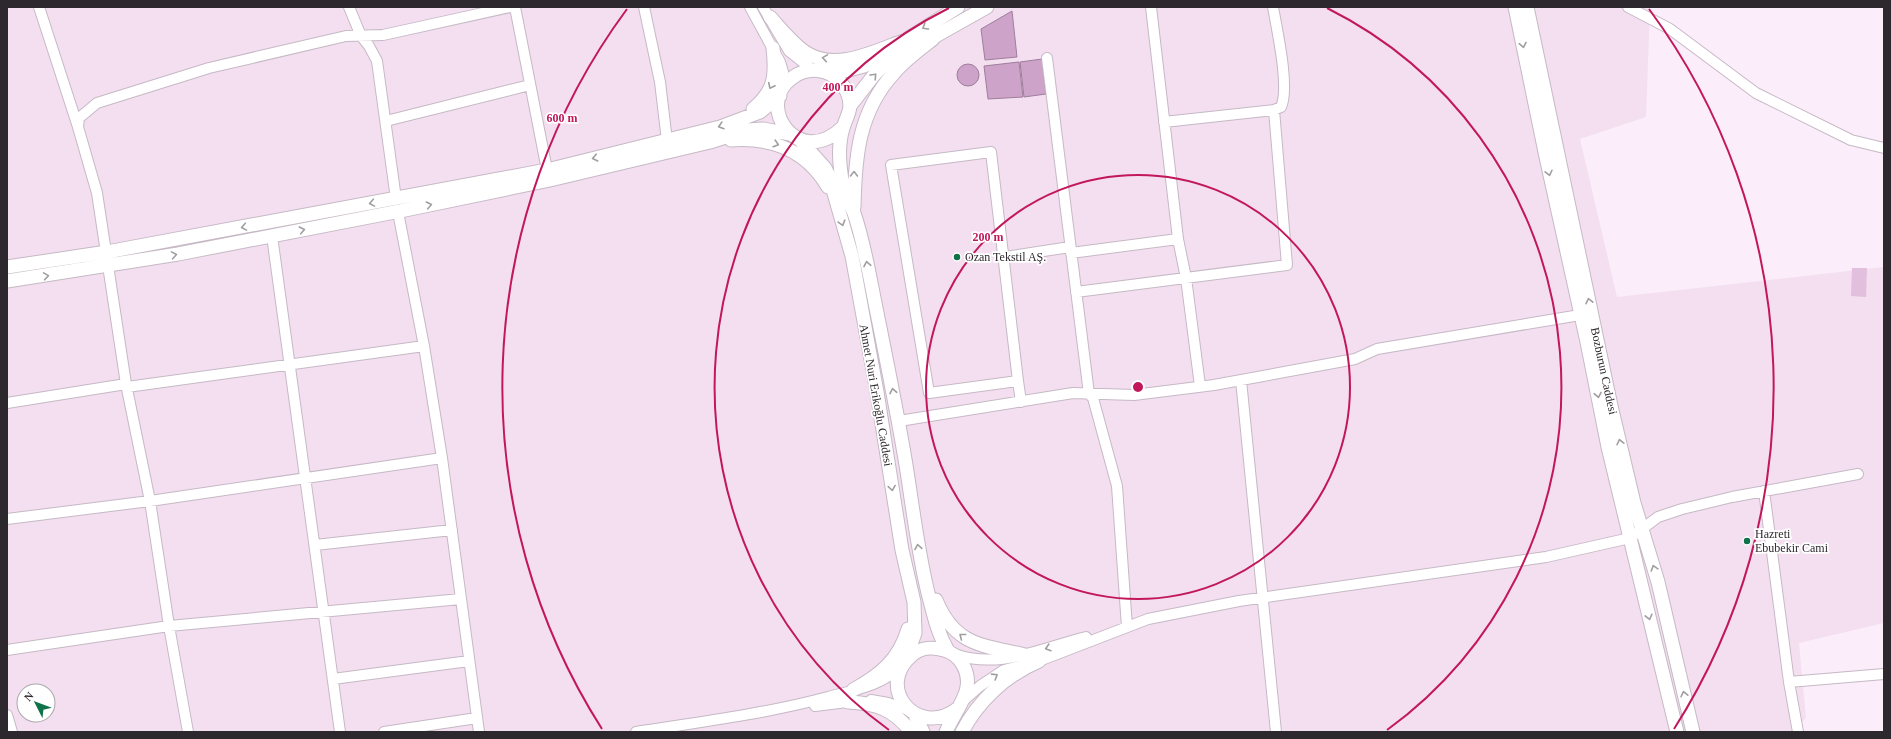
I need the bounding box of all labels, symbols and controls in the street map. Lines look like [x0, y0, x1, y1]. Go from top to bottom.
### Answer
one-way arrow [922, 23, 929, 30]
one-way arrow [1518, 42, 1526, 48]
one-way arrow [822, 55, 828, 63]
one-way arrow [870, 73, 877, 81]
text: 400 m [823, 80, 854, 94]
one-way arrow [768, 82, 776, 90]
text: 600 m [547, 111, 578, 125]
one-way arrow [718, 121, 725, 130]
one-way arrow [772, 139, 779, 148]
one-way arrow [592, 154, 598, 162]
one-way arrow [1545, 169, 1553, 176]
one-way arrow [850, 171, 859, 177]
one-way arrow [369, 199, 375, 207]
one-way arrow [426, 202, 432, 210]
one-way arrow [837, 219, 846, 226]
one-way arrow [241, 222, 247, 231]
one-way arrow [299, 227, 305, 235]
text: 200 m [973, 230, 1004, 244]
place label: Ozan Tekstil AŞ. [965, 250, 1046, 264]
one-way arrow [171, 251, 177, 260]
marker: Ozan Tekstil AŞ. [952, 252, 962, 262]
one-way arrow [864, 261, 872, 267]
one-way arrow [43, 272, 49, 281]
one-way arrow [1586, 298, 1594, 305]
street label: Ahmet Nuri Erikoğlu Caddesi [857, 323, 896, 468]
street label: Bozburun Caddesi [1588, 326, 1620, 417]
centre of rings [1131, 380, 1145, 394]
one-way arrow [889, 388, 897, 394]
one-way arrow [1593, 392, 1601, 398]
one-way arrow [1616, 439, 1625, 446]
one-way arrow [887, 485, 896, 491]
place label: Hazreti Ebubekir Cami [1755, 527, 1829, 555]
marker: Hazreti Ebubekir Cami [1742, 536, 1752, 546]
one-way arrow [915, 544, 923, 550]
one-way arrow [1650, 564, 1659, 571]
one-way arrow [1644, 614, 1652, 621]
one-way arrow [959, 634, 966, 641]
one-way arrow [1045, 643, 1052, 652]
one-way arrow [991, 674, 998, 681]
north arrow [16, 683, 56, 723]
text: N [21, 689, 36, 703]
one-way arrow [1681, 691, 1689, 697]

